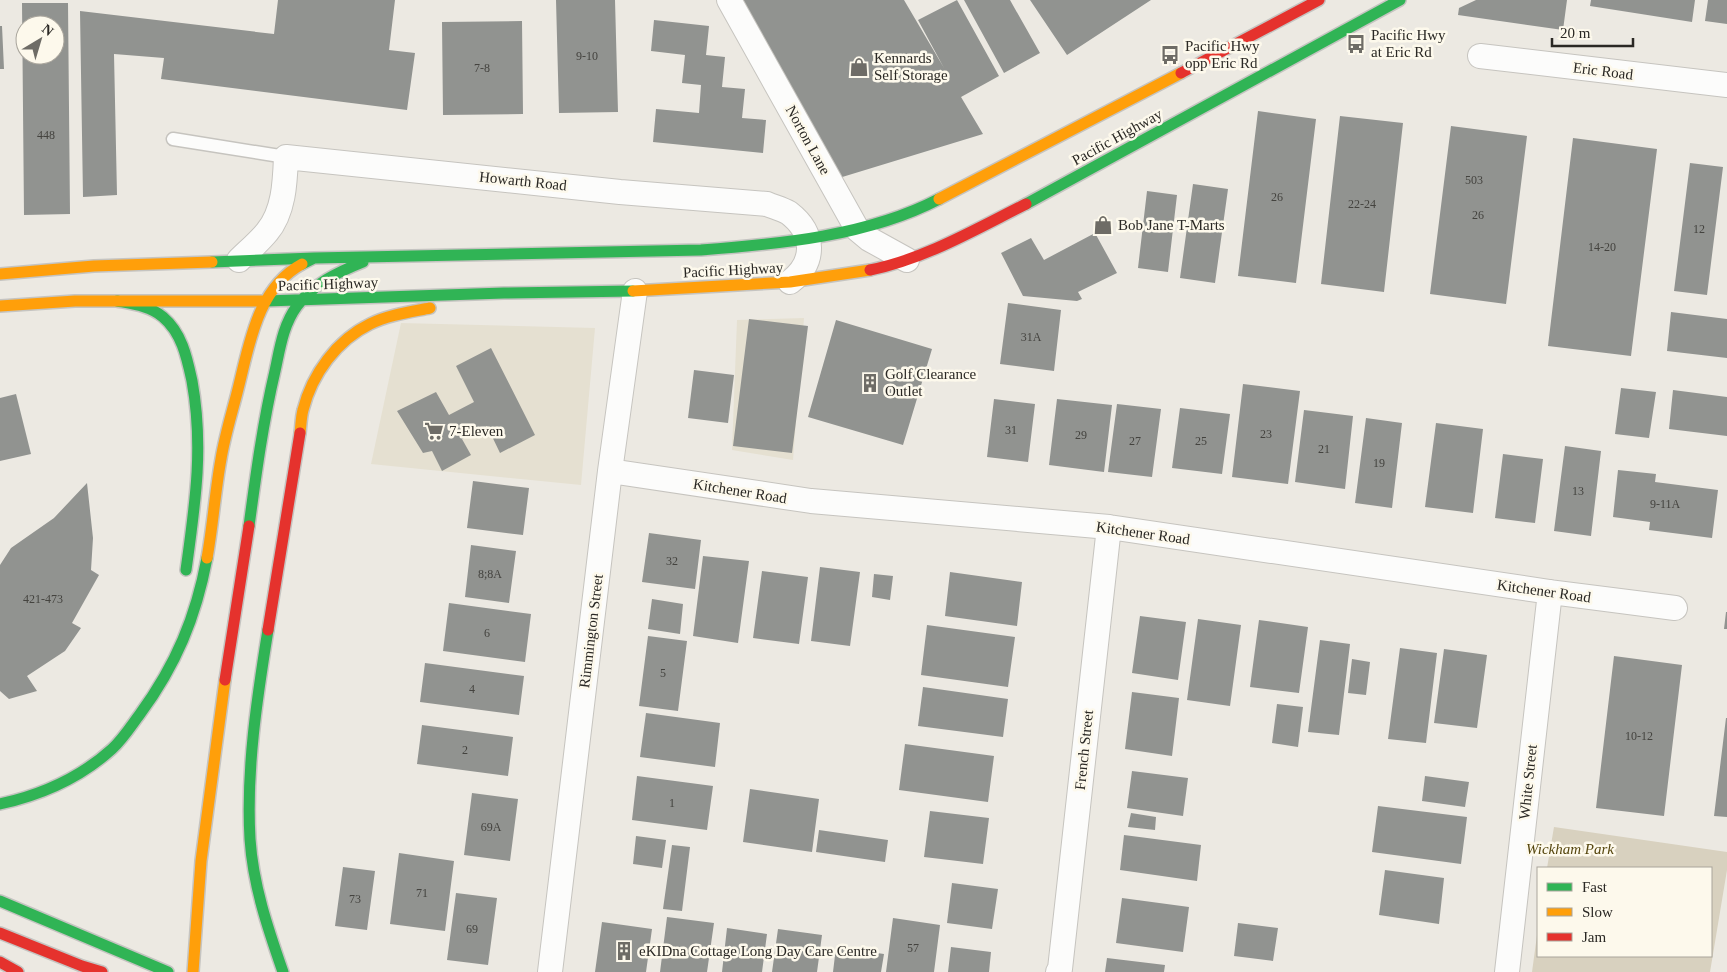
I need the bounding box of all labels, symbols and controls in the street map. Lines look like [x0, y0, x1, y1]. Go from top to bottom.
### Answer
north arrow [15, 15, 65, 65]
scale bar [1552, 15, 1633, 47]
text: N [39, 21, 56, 39]
text: 20 m [1560, 25, 1591, 41]
place label: Pacific Hwy at Eric Rd [1371, 27, 1446, 60]
bus stop icon: Pacific Hwy at Eric Rd [1345, 33, 1367, 55]
place label: Pacific Hwy opp Eric Rd [1185, 38, 1260, 71]
bus stop icon: Pacific Hwy opp Eric Rd [1159, 44, 1181, 66]
house number: 9-10 [576, 49, 598, 63]
place label: Kennards Self Storage [874, 50, 948, 83]
shop icon: Kennards Self Storage [848, 56, 870, 78]
street label: Eric Road [1572, 59, 1634, 83]
house number: 7-8 [474, 61, 490, 75]
street label: Norton Lane [783, 103, 834, 178]
street label: Pacific Highway [1069, 105, 1165, 168]
house number: 448 [37, 128, 55, 142]
street label: Howarth Road [478, 168, 568, 194]
house number: 503 [1465, 173, 1483, 187]
house number: 26 [1271, 190, 1283, 204]
house number: 22-24 [1348, 197, 1376, 211]
house number: 26 [1472, 208, 1484, 222]
shop icon: Bob Jane T-Marts [1092, 214, 1114, 236]
place label: Bob Jane T-Marts [1118, 217, 1225, 233]
house number: 12 [1693, 222, 1705, 236]
house number: 14-20 [1588, 240, 1616, 254]
street label: Pacific Highway [682, 259, 784, 281]
street label: Pacific Highway [278, 274, 379, 294]
house number: 31A [1021, 330, 1042, 344]
place label: Golf Clearance Outlet [885, 366, 977, 399]
building icon: Golf Clearance Outlet [859, 372, 881, 394]
supermarket icon: 7-Eleven [423, 420, 445, 442]
place label: 7-Eleven [449, 423, 504, 439]
house number: 31 [1005, 423, 1017, 437]
house number: 23 [1260, 427, 1272, 441]
house number: 29 [1075, 428, 1087, 442]
house number: 27 [1129, 434, 1141, 448]
house number: 25 [1195, 434, 1207, 448]
house number: 21 [1318, 442, 1330, 456]
house number: 19 [1373, 456, 1385, 470]
street label: Kitchener Road [692, 476, 788, 506]
house number: 13 [1572, 484, 1584, 498]
house number: 9-11A [1650, 497, 1680, 511]
street label: Kitchener Road [1095, 518, 1191, 548]
house number: 32 [666, 554, 678, 568]
house number: 8;8A [478, 567, 502, 581]
street label: Rimmington Street [576, 572, 606, 689]
street label: Kitchener Road [1496, 576, 1592, 606]
house number: 421-473 [23, 592, 63, 606]
house number: 6 [484, 626, 490, 640]
house number: 5 [660, 666, 666, 680]
house number: 4 [469, 682, 475, 696]
street label: French Street [1072, 708, 1096, 791]
house number: 10-12 [1625, 729, 1653, 743]
house number: 2 [462, 743, 468, 757]
street label: White Street [1516, 743, 1540, 820]
house number: 1 [669, 796, 675, 810]
house number: 69A [481, 820, 502, 834]
park label: Wickham Park [1526, 841, 1614, 857]
legend [1537, 867, 1712, 957]
text: Fast [1582, 879, 1608, 895]
house number: 71 [416, 886, 428, 900]
house number: 73 [349, 892, 361, 906]
text: Slow [1582, 904, 1613, 920]
house number: 69 [466, 922, 478, 936]
text: Jam [1582, 929, 1606, 945]
building icon: eKIDna Cottage Long Day Care Centre [613, 940, 635, 962]
house number: 57 [907, 941, 919, 955]
place label: eKIDna Cottage Long Day Care Centre [639, 943, 877, 959]

